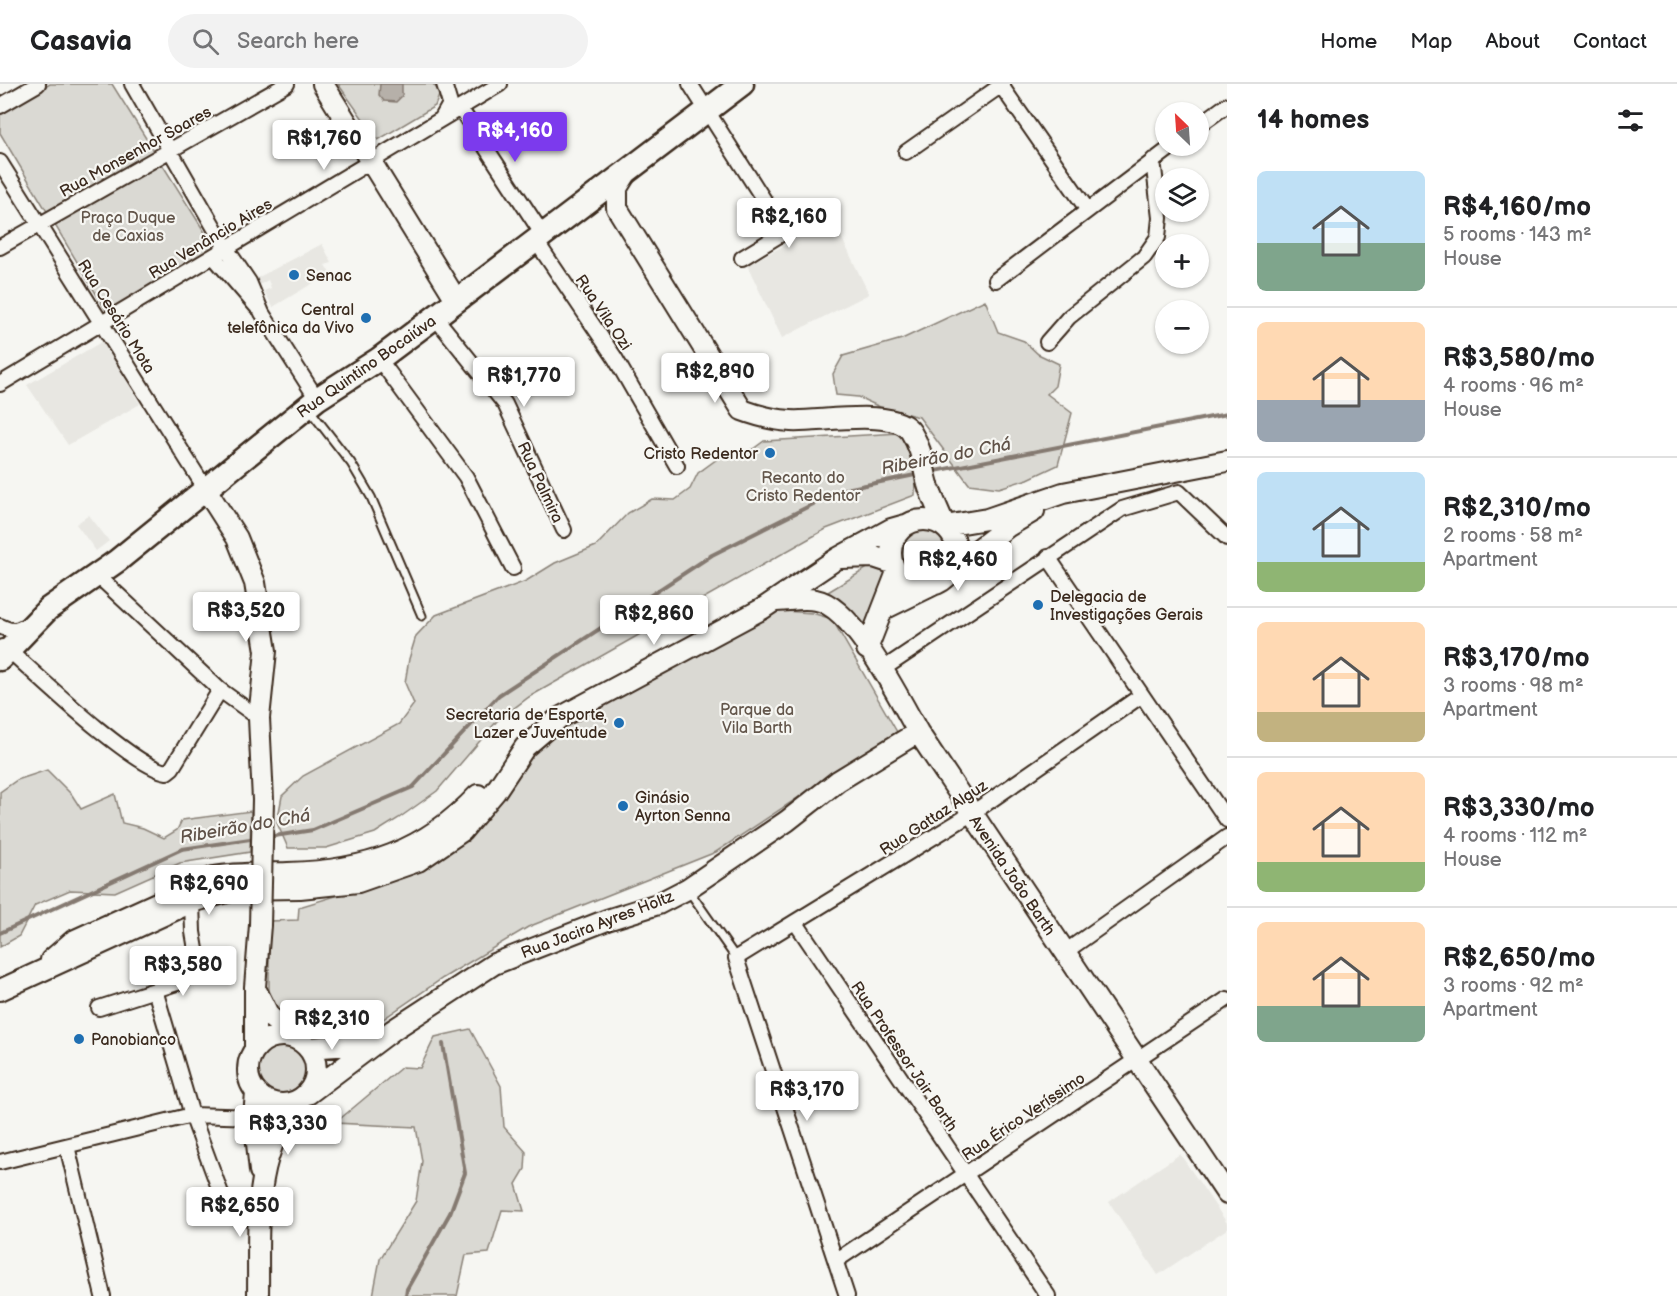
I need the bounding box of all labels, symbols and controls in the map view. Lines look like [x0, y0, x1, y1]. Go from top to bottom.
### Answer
search box [168, 14, 588, 68]
text: Casavia [30, 25, 132, 58]
icon: search [189, 25, 222, 58]
text: Search here [237, 28, 359, 55]
text: Home [1320, 29, 1377, 54]
text: Map [1410, 29, 1452, 54]
text: About [1485, 29, 1540, 54]
text: Contact [1573, 29, 1647, 54]
north arrow [1155, 102, 1209, 156]
map controls [1155, 102, 1209, 354]
street label: Rua Monsenhor Soares [57, 103, 215, 202]
icon: filters [1614, 104, 1647, 137]
text: 14 homes [1257, 105, 1369, 136]
pin: R$4,160 [460, 112, 570, 163]
text: R$4,160 [477, 119, 553, 143]
pin: R$1,760 [269, 120, 379, 171]
text: R$1,760 [286, 127, 362, 151]
button: layers [1155, 168, 1209, 222]
text: R$4,160/mo [1443, 192, 1591, 223]
street label: Rua Venâncio Aires [146, 195, 276, 284]
icon: home [1305, 195, 1377, 267]
pin: R$2,160 [734, 198, 844, 249]
text: R$2,160 [751, 205, 827, 229]
park label: Praça Duque de Caxias [81, 209, 176, 246]
text: 5 rooms · 143 m² [1443, 223, 1592, 247]
button: + [1155, 234, 1209, 288]
text: House [1443, 247, 1502, 271]
street label: Rua Cesário Mota [73, 256, 158, 377]
place label: Senac [306, 267, 352, 286]
marker: Senac [287, 268, 301, 282]
street label: Rua Vila Ozi [571, 271, 635, 354]
button: − [1155, 300, 1209, 354]
place label: Central telefônica da Vivo [227, 301, 354, 338]
marker: Central telefônica da Vivo [359, 311, 373, 325]
street label: Rua Quintino Bocaiúva [294, 312, 440, 423]
text: R$3,580/mo [1443, 343, 1595, 374]
icon: home [1305, 346, 1377, 418]
pin: R$2,890 [660, 353, 770, 404]
pin: R$1,770 [469, 357, 579, 408]
text: R$2,890 [675, 360, 755, 384]
text: R$1,770 [487, 364, 561, 388]
text: 4 rooms · 96 m² [1443, 374, 1584, 398]
text: House [1443, 398, 1502, 422]
water label: Ribeirão do Chá [879, 434, 1013, 479]
street label: Rua Palmira [513, 439, 567, 526]
place label: Cristo Redentor [644, 445, 758, 464]
marker: Cristo Redentor [763, 446, 777, 460]
park label: Recanto do Cristo Redentor [746, 469, 860, 506]
text: R$2,310/mo [1443, 493, 1591, 524]
icon: home [1305, 496, 1377, 568]
text: 2 rooms · 58 m² [1443, 524, 1583, 548]
pin: R$2,460 [903, 541, 1013, 592]
text: R$2,460 [918, 548, 998, 572]
text: Apartment [1443, 548, 1538, 572]
place label: Delegacia de Investigações Gerais [1050, 588, 1203, 625]
pin: R$3,520 [191, 592, 301, 643]
pin: R$2,860 [599, 595, 709, 646]
marker: Delegacia de Investigações Gerais [1031, 598, 1045, 612]
text: R$3,520 [207, 599, 285, 623]
text: R$2,860 [614, 602, 694, 626]
text: R$3,170/mo [1443, 643, 1590, 674]
icon: home [1305, 646, 1377, 718]
text: 3 rooms · 98 m² [1443, 674, 1584, 698]
text: Apartment [1443, 698, 1538, 722]
park label: Parque da Vila Barth [720, 701, 794, 738]
place label: Secretaria de Esporte, Lazer e Juventude [446, 706, 607, 743]
marker: Secretaria de Esporte, Lazer e Juventude [612, 716, 626, 730]
street label: Rua Gattaz Alguz [877, 776, 991, 860]
place label: Ginásio Ayrton Senna [635, 789, 731, 826]
text: R$3,330/mo [1443, 793, 1595, 824]
icon: home [1305, 796, 1377, 868]
marker: Ginásio Ayrton Senna [616, 799, 630, 813]
water label: Ribeirão do Chá [178, 805, 312, 848]
street label: Avenida João Barth [965, 812, 1059, 939]
text: 4 rooms · 112 m² [1443, 824, 1587, 848]
text: House [1443, 848, 1502, 872]
pin: R$2,690 [154, 865, 264, 916]
text: R$2,690 [169, 872, 249, 896]
street label: Rua Jacira Ayres Holtz [519, 887, 677, 963]
text: R$2,650/mo [1443, 943, 1595, 974]
pin: R$3,580 [128, 946, 238, 997]
icon: home [1305, 946, 1377, 1018]
text: R$3,580 [143, 953, 223, 977]
text: 3 rooms · 92 m² [1443, 974, 1584, 998]
street label: Rua Professor Jair Barth [846, 978, 961, 1136]
text: Apartment [1443, 998, 1538, 1022]
pin: R$2,310 [277, 1000, 387, 1051]
text: R$2,310 [294, 1007, 370, 1031]
place label: Panobianco [91, 1031, 176, 1050]
marker: Panobianco [72, 1032, 86, 1046]
street label: Rua Érico Veríssimo [958, 1067, 1089, 1165]
pin: R$3,170 [752, 1071, 862, 1122]
text: R$3,170 [770, 1078, 844, 1102]
pin: R$3,330 [233, 1105, 343, 1156]
text: R$3,330 [249, 1112, 327, 1136]
pin: R$2,650 [185, 1187, 295, 1238]
text: R$2,650 [200, 1194, 280, 1218]

